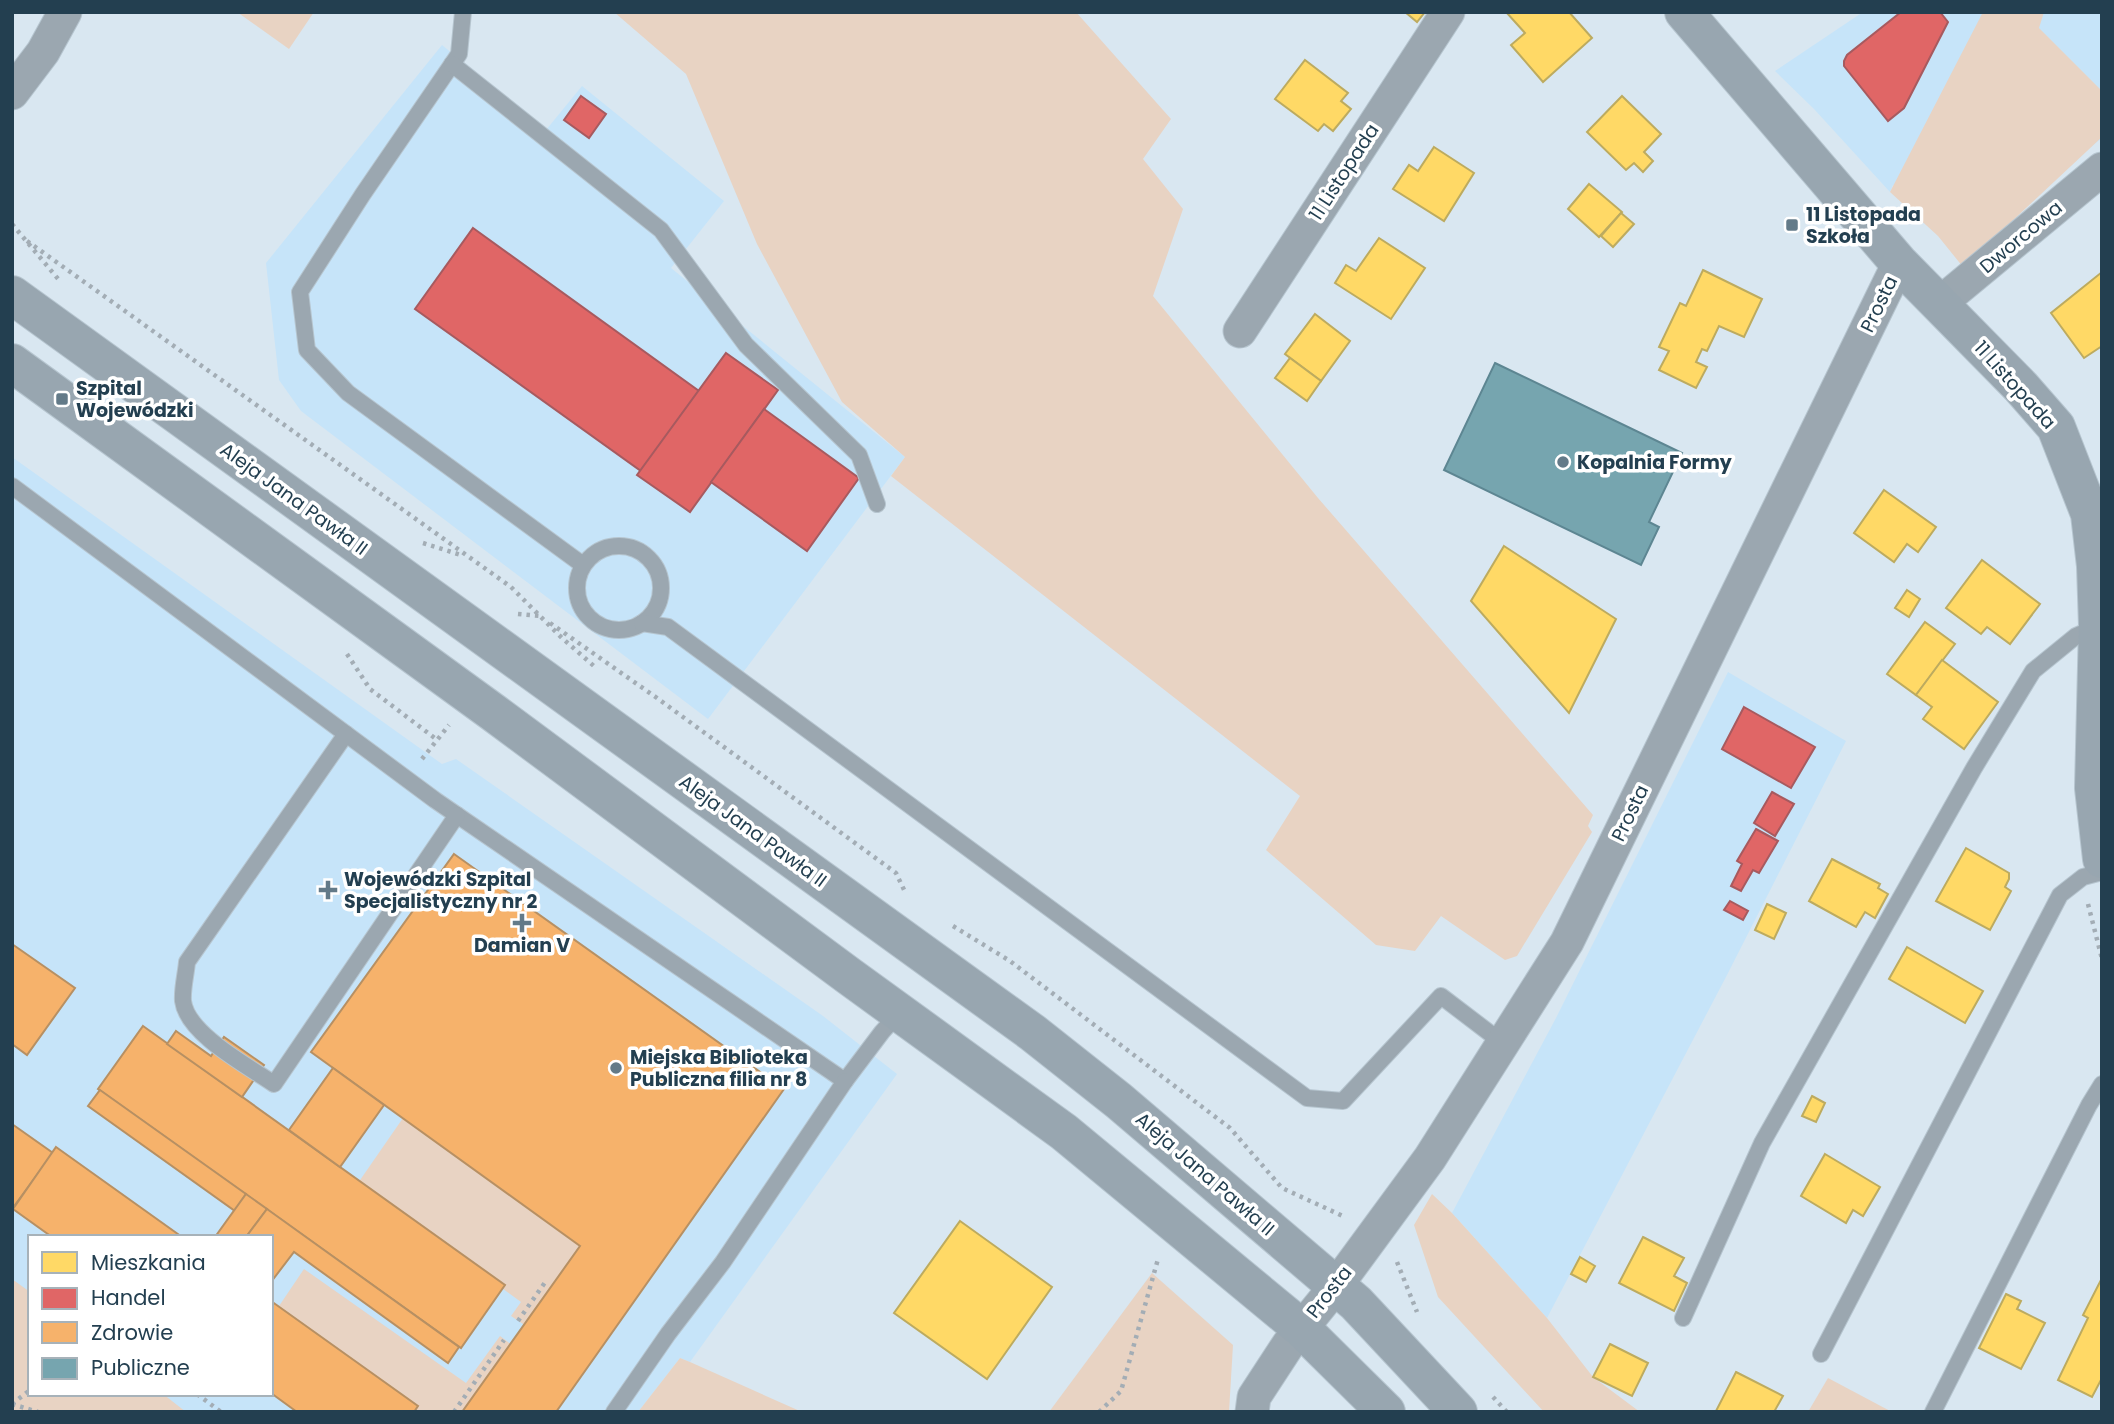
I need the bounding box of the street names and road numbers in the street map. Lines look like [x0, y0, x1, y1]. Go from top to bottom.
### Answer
street label: 11 Listopada [1303, 118, 1385, 226]
street label: Dworcowa [1974, 194, 2068, 280]
street label: Prosta [1854, 271, 1904, 337]
street label: 11 Listopada [1968, 335, 2062, 435]
street label: Aleja Jana Pawła II [215, 436, 373, 562]
street label: Aleja Jana Pawła II [674, 768, 832, 894]
street label: Prosta [1605, 780, 1655, 846]
street label: Aleja Jana Pawła II [1130, 1106, 1280, 1242]
street label: Prosta [1300, 1260, 1358, 1324]

